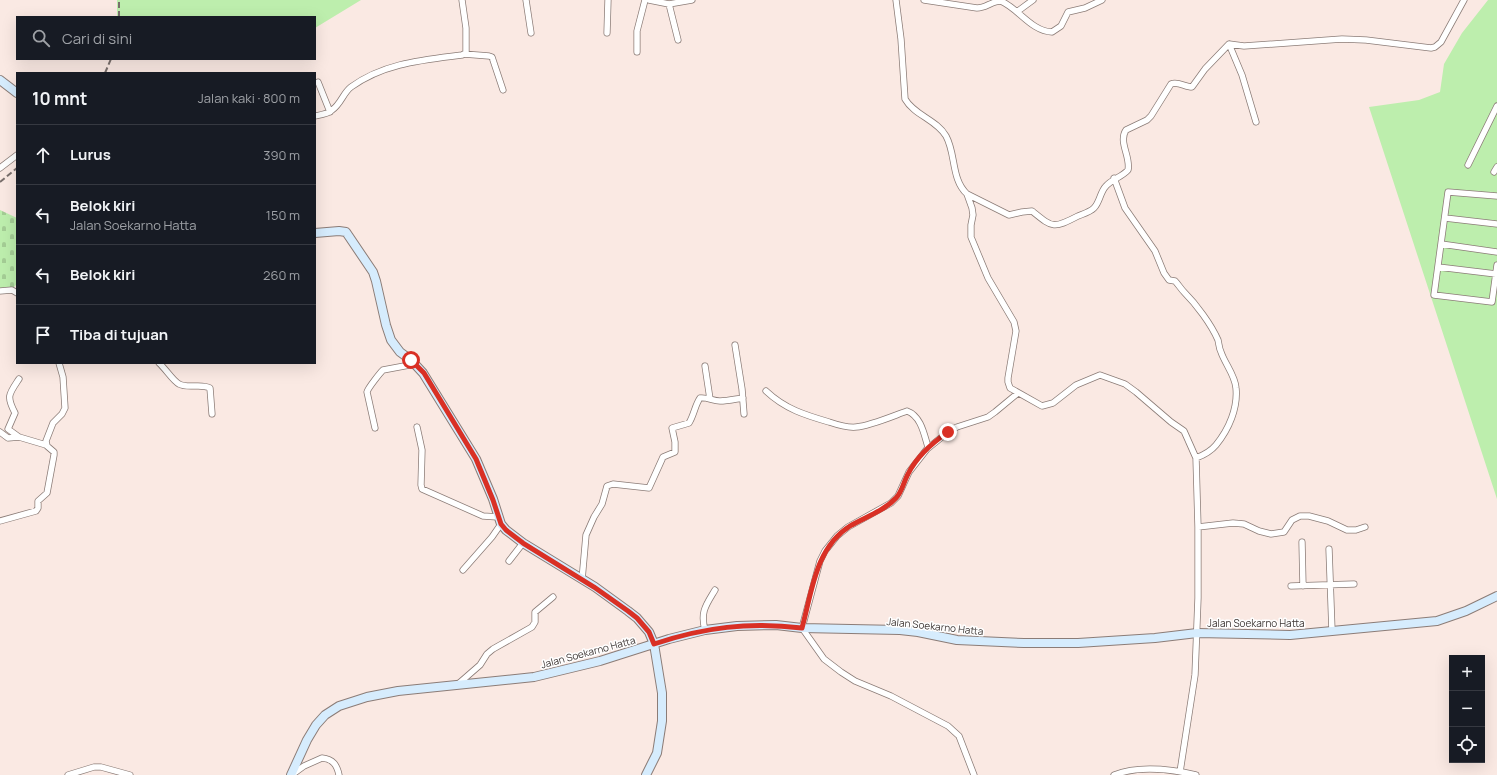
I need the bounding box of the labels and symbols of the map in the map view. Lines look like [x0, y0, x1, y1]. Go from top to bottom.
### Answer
route start [402, 351, 420, 369]
route end [939, 423, 957, 441]
street label: Jalan Soekarno Hatta [886, 614, 984, 638]
street label: Jalan Soekarno Hatta [1207, 616, 1305, 630]
street label: Jalan Soekarno Hatta [539, 633, 637, 671]

